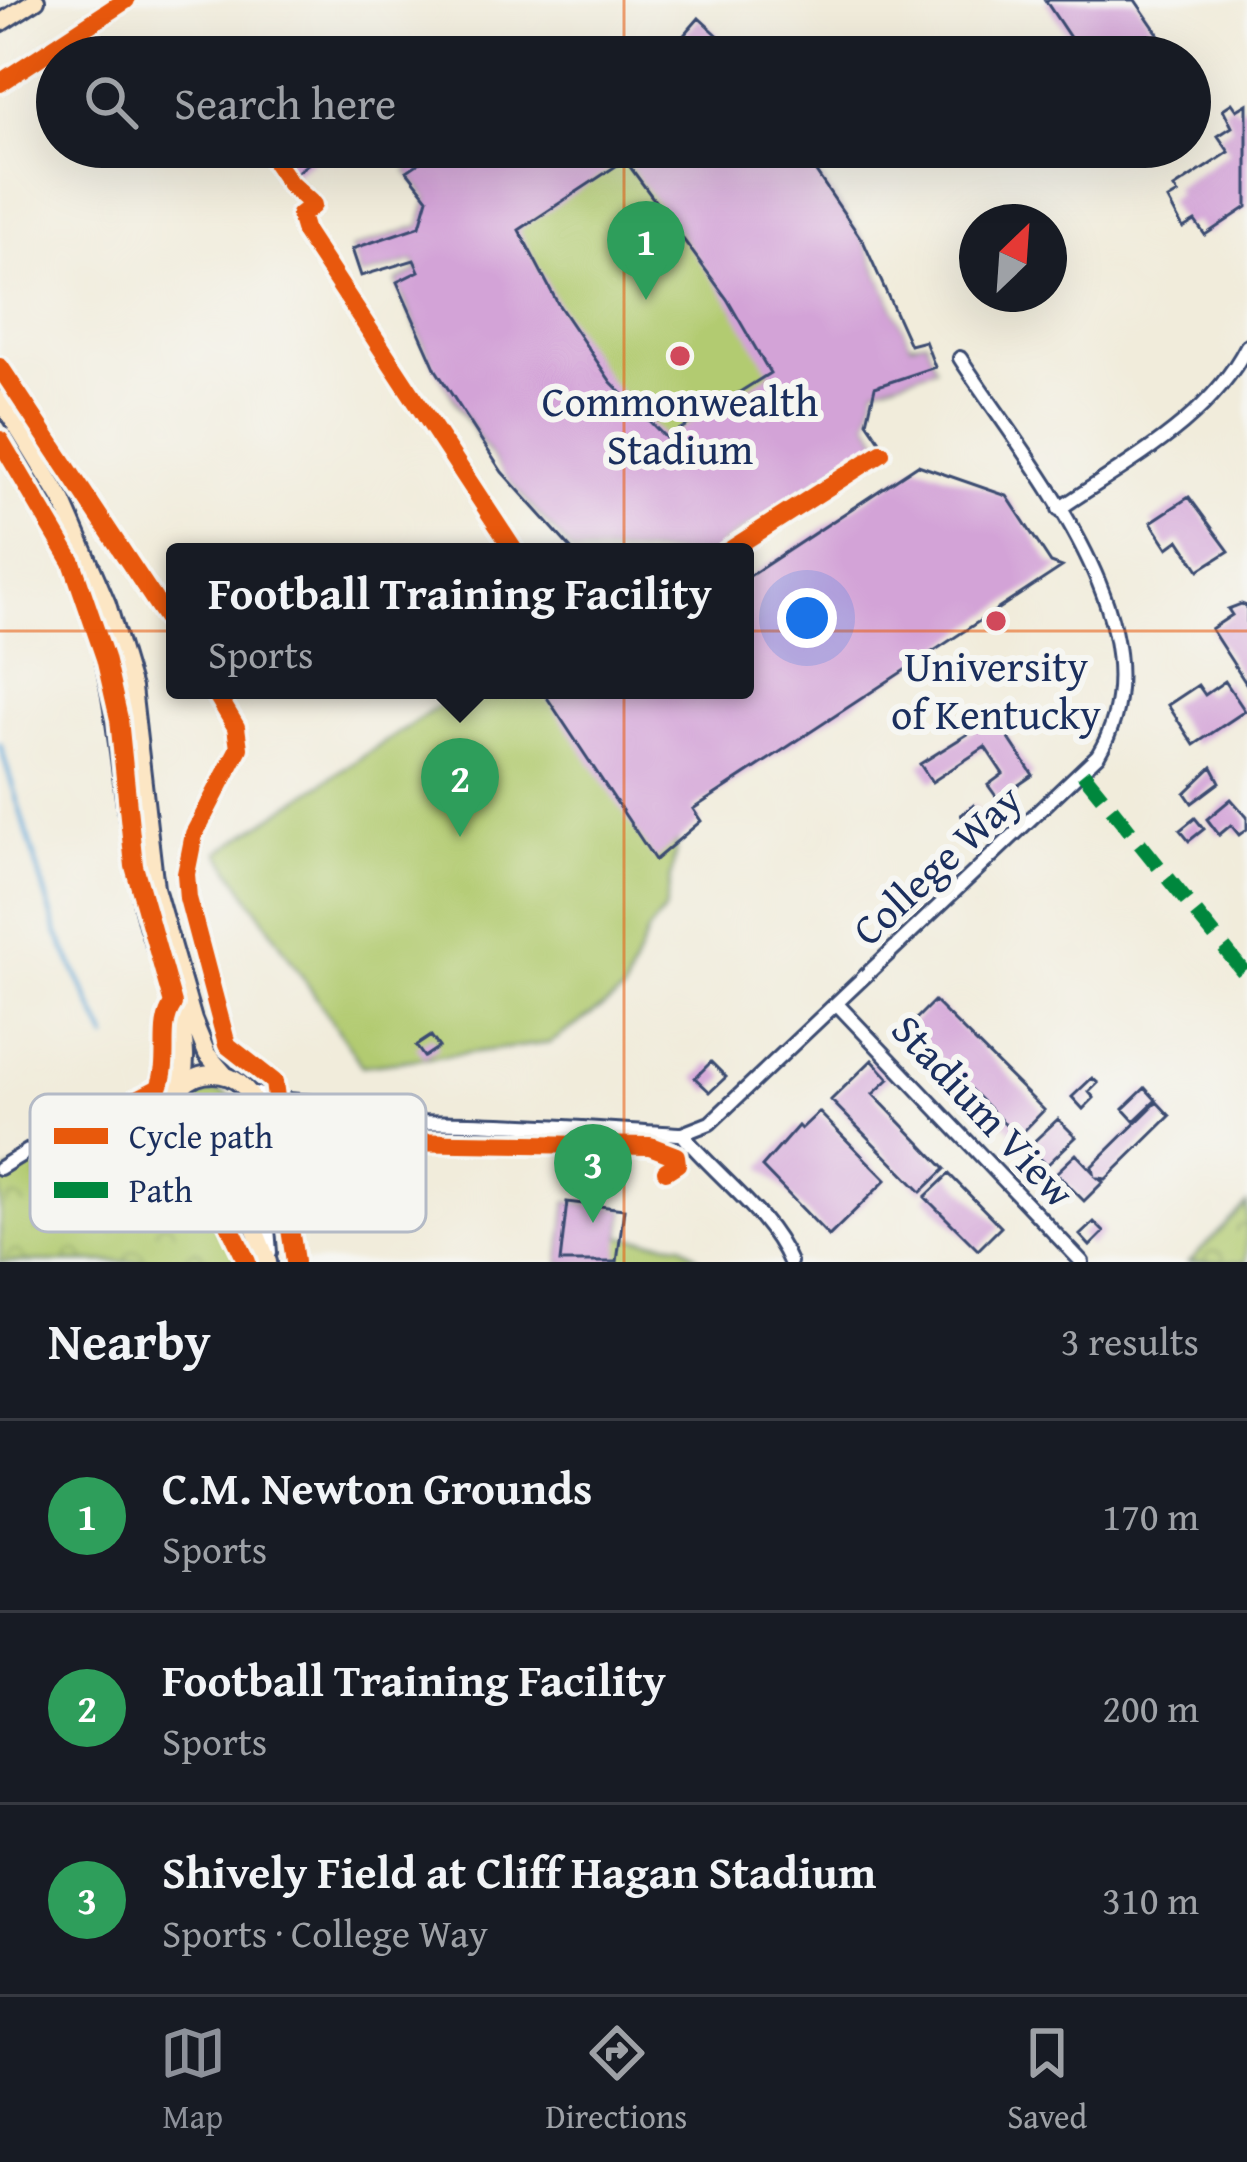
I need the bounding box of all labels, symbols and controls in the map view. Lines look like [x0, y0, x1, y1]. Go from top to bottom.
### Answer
search box [36, 36, 1211, 168]
icon: search [78, 69, 144, 135]
text: Search here [174, 70, 396, 135]
pin: 1 [607, 201, 685, 300]
north arrow [959, 204, 1067, 312]
marker: Commonwealth Stadium [667, 343, 693, 369]
place label: Commonwealth Stadium [542, 370, 819, 479]
popup [166, 543, 754, 699]
text: Football Training Facility [208, 560, 712, 625]
your location [777, 588, 837, 648]
marker: University of Kentucky [983, 608, 1009, 634]
text: Sports [208, 625, 313, 682]
place label: University of Kentucky [891, 635, 1101, 744]
pin: 2 [421, 738, 499, 837]
street label: College Way [838, 769, 1034, 959]
street label: Stadium View [878, 1000, 1090, 1220]
legend [30, 1094, 426, 1232]
text: Cycle path [129, 1112, 274, 1160]
pin: 3 [554, 1124, 632, 1223]
text: Path [129, 1166, 193, 1214]
text: Nearby [48, 1303, 211, 1378]
text: 3 results [1061, 1312, 1199, 1369]
text: C.M. Newton Grounds [162, 1455, 592, 1520]
text: 1 [77, 1487, 97, 1544]
text: 170 m [1102, 1487, 1199, 1544]
text: Sports [162, 1520, 267, 1577]
text: Football Training Facility [162, 1647, 666, 1712]
text: 2 [77, 1679, 97, 1736]
text: 200 m [1102, 1679, 1199, 1736]
text: Sports [162, 1712, 267, 1769]
text: Shively Field at Cliff Hagan Stadium [162, 1839, 876, 1904]
text: 3 [77, 1871, 97, 1928]
text: 310 m [1102, 1871, 1199, 1928]
text: Sports · College Way [162, 1904, 488, 1961]
tab: Map [160, 2020, 226, 2140]
tab: Directions [546, 2020, 687, 2140]
tab: Saved [1007, 2020, 1087, 2140]

